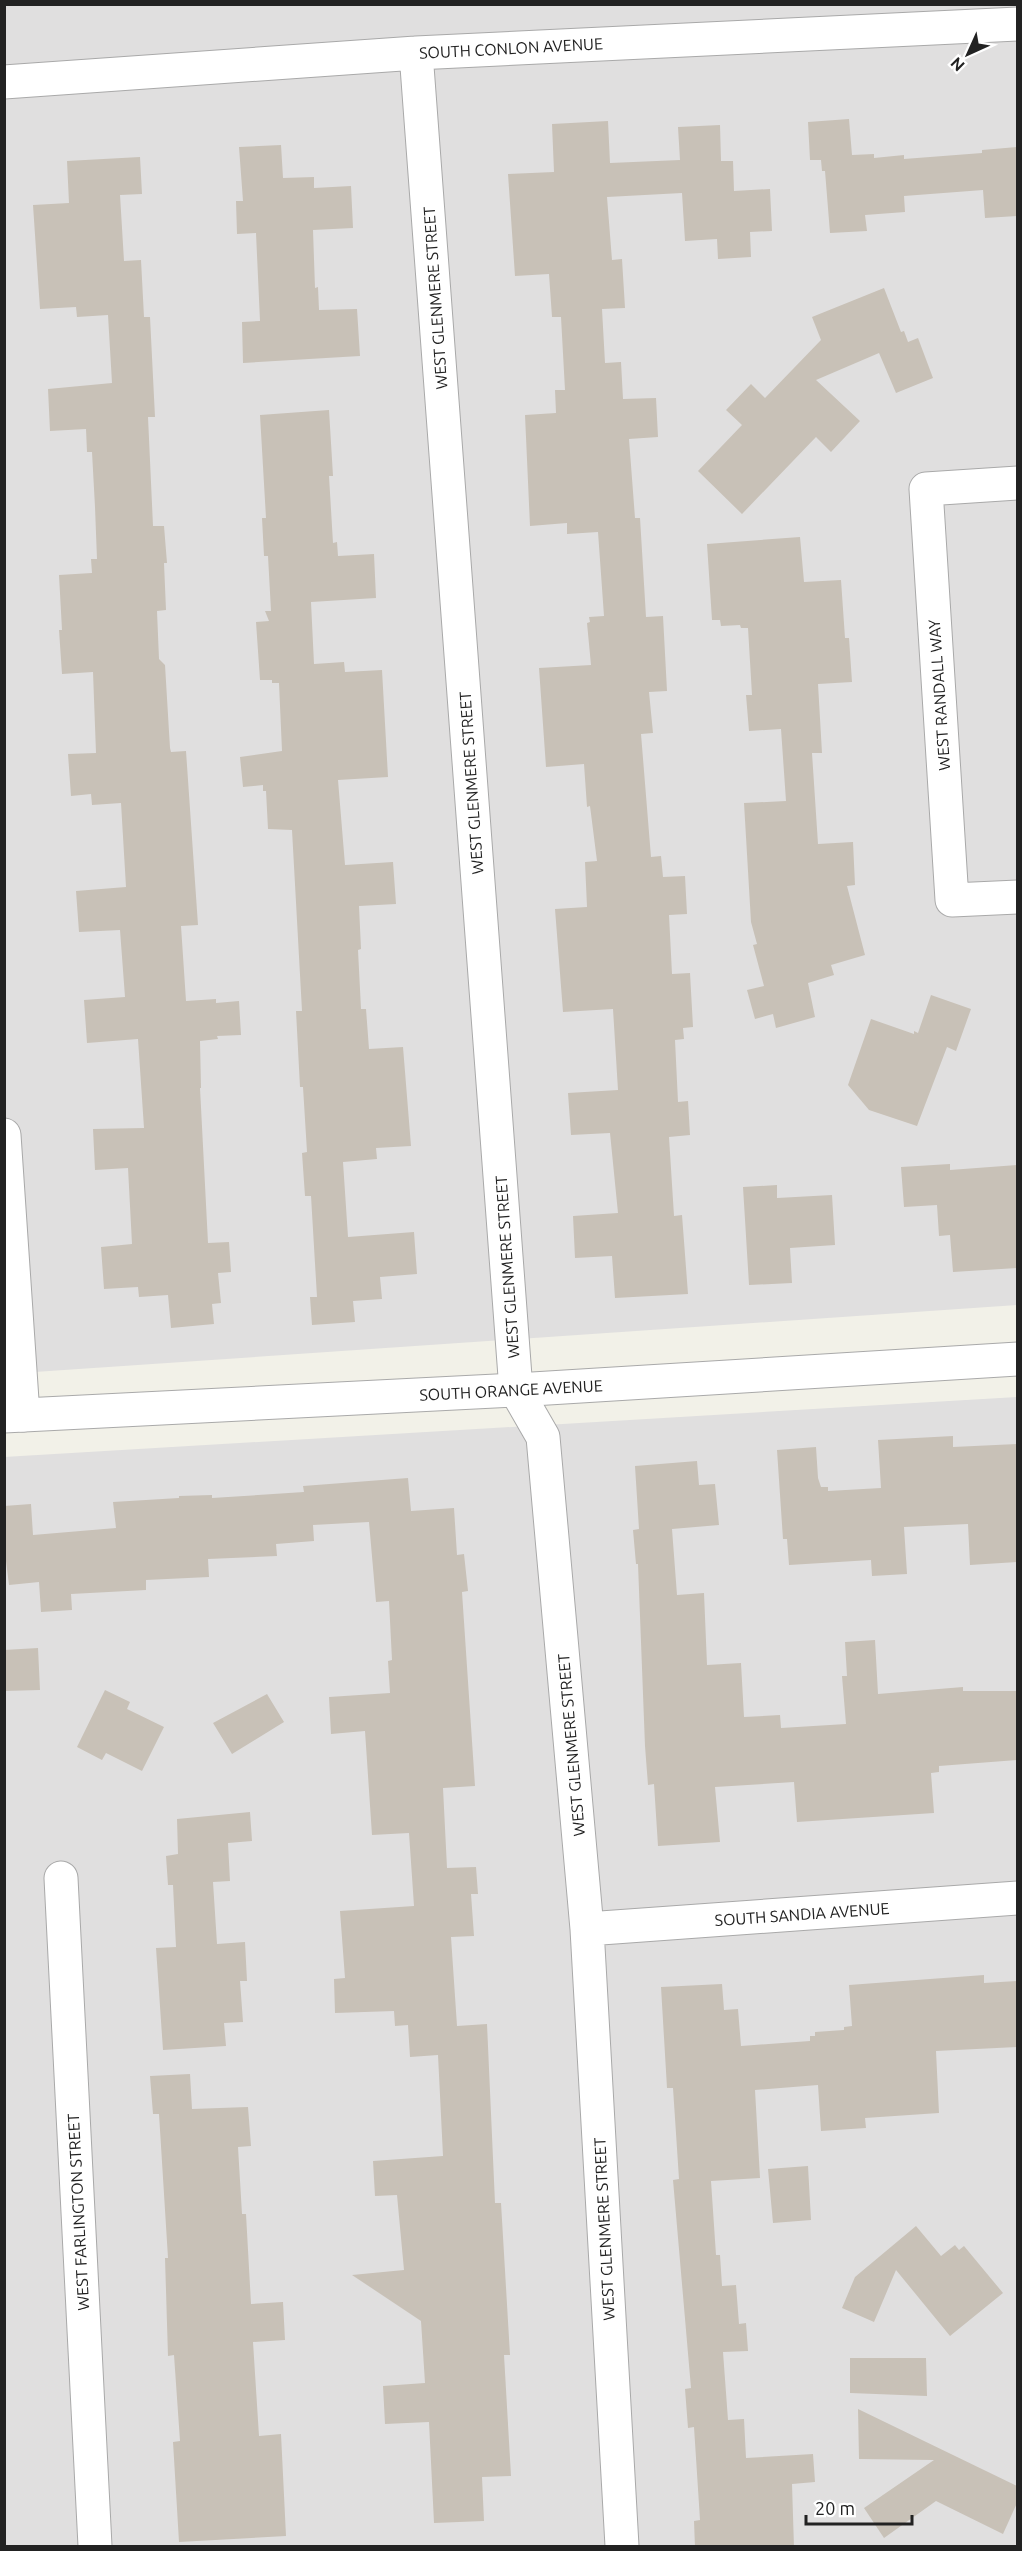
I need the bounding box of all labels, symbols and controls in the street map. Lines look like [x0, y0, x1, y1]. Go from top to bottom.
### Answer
north arrow [938, 24, 998, 84]
street label: SOUTH CONLON AVENUE [419, 34, 603, 62]
text: N [947, 54, 968, 75]
street label: WEST GLENMERE STREET [420, 206, 450, 390]
street label: WEST RANDALL WAY [925, 618, 953, 771]
street label: WEST GLENMERE STREET [456, 691, 486, 875]
street label: WEST GLENMERE STREET [492, 1175, 522, 1359]
street label: SOUTH ORANGE AVENUE [419, 1376, 603, 1404]
street label: WEST GLENMERE STREET [554, 1653, 588, 1837]
street label: SOUTH SANDIA AVENUE [714, 1899, 890, 1929]
street label: WEST FARLINGTON STREET [64, 2113, 92, 2311]
street label: WEST GLENMERE STREET [590, 2137, 618, 2321]
scale bar [806, 2488, 912, 2526]
text: 20 m [815, 2498, 855, 2518]

